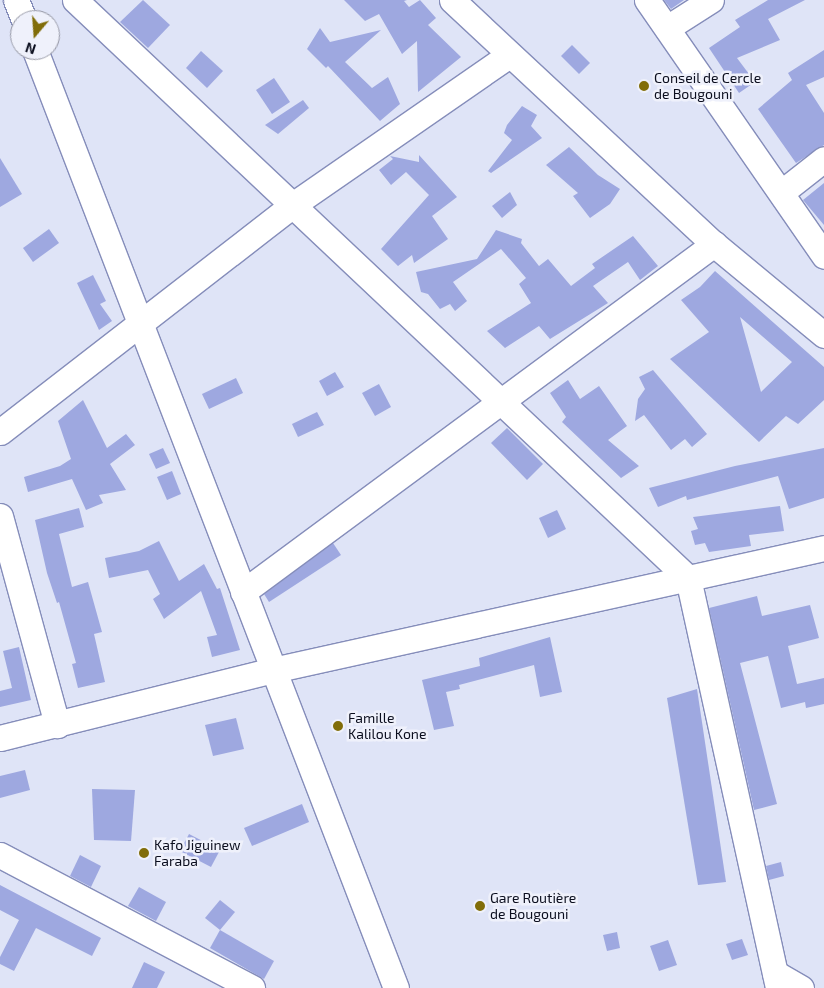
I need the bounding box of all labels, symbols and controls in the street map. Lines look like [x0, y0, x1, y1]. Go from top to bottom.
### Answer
north arrow [10, 10, 60, 60]
text: N [23, 39, 38, 58]
place label: Conseil de Cercle de Bougouni [654, 70, 762, 102]
marker: Conseil de Cercle de Bougouni [638, 80, 650, 92]
place label: Famille Kalilou Kone [348, 710, 426, 742]
marker: Famille Kalilou Kone [332, 720, 344, 732]
place label: Kafo Jiguinew Faraba [154, 837, 241, 870]
marker: Kafo Jiguinew Faraba [138, 847, 150, 859]
place label: Gare Routière de Bougouni [490, 890, 576, 922]
marker: Gare Routière de Bougouni [474, 900, 486, 912]

